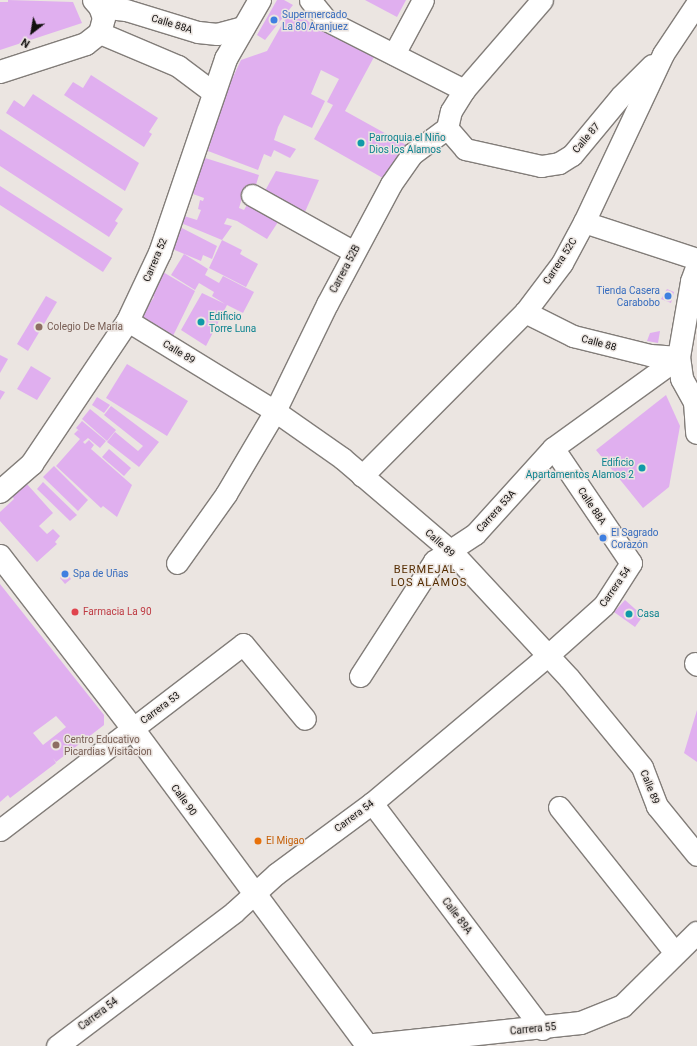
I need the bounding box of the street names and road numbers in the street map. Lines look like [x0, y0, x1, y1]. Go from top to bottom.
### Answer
street label: Calle 88A [150, 12, 194, 36]
street label: Calle 87 [570, 120, 602, 156]
street label: Carrera 52 [140, 236, 170, 284]
street label: Carrera 52C [541, 236, 579, 286]
street label: Carrera 52B [327, 243, 363, 295]
street label: Calle 88 [580, 333, 618, 353]
street label: Calle 89 [161, 338, 197, 366]
street label: Calle 88A [575, 485, 609, 527]
street label: Carrera 53A [474, 487, 518, 535]
street label: Calle 89 [423, 527, 457, 559]
street label: Carrera 54 [597, 565, 633, 609]
street label: Carrera 53 [138, 689, 182, 727]
street label: Calle 89 [638, 768, 662, 806]
street label: Calle 90 [169, 782, 199, 818]
street label: Carrera 54 [332, 797, 376, 835]
street label: Calle 89A [439, 895, 475, 937]
street label: Carrera 54 [76, 995, 120, 1033]
street label: Carrera 55 [509, 1021, 557, 1037]

